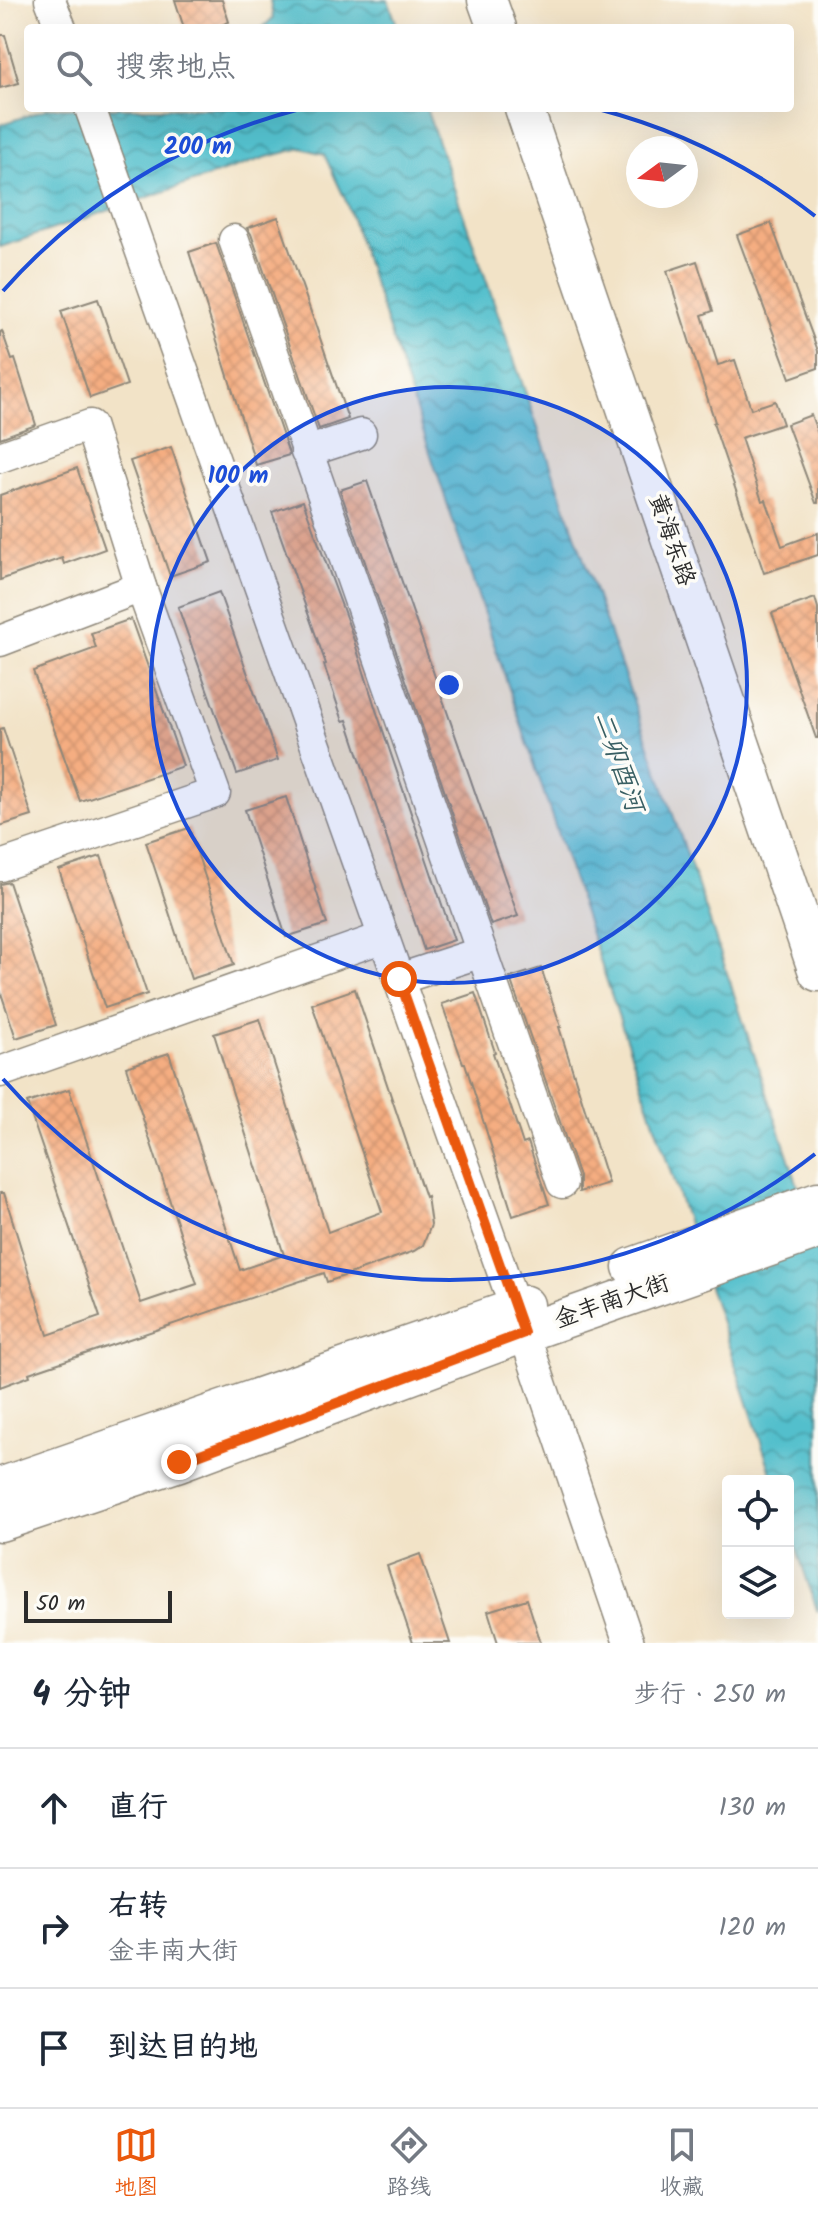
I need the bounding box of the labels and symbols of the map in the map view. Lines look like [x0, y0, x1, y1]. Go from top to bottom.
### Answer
text: 200 m [164, 128, 232, 167]
north arrow [626, 136, 698, 208]
text: 100 m [208, 457, 268, 496]
street label: 黄海东路 [637, 488, 705, 592]
centre of rings [435, 671, 463, 699]
water label: 二卯酉河 [581, 706, 656, 822]
route start [381, 961, 417, 997]
street label: 金丰南大街 [549, 1264, 675, 1340]
route end [161, 1444, 197, 1480]
scale bar [24, 1587, 172, 1623]

